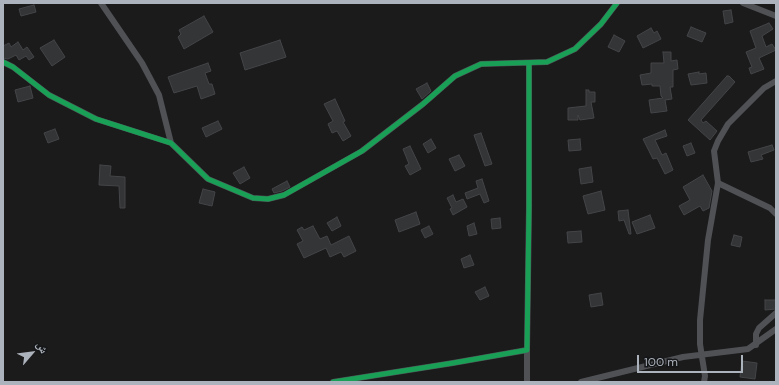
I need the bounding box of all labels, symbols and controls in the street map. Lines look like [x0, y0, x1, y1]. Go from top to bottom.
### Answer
north arrow [12, 333, 52, 373]
text: ش [34, 339, 52, 356]
scale bar [639, 347, 745, 373]
text: 100 m [644, 354, 678, 370]

